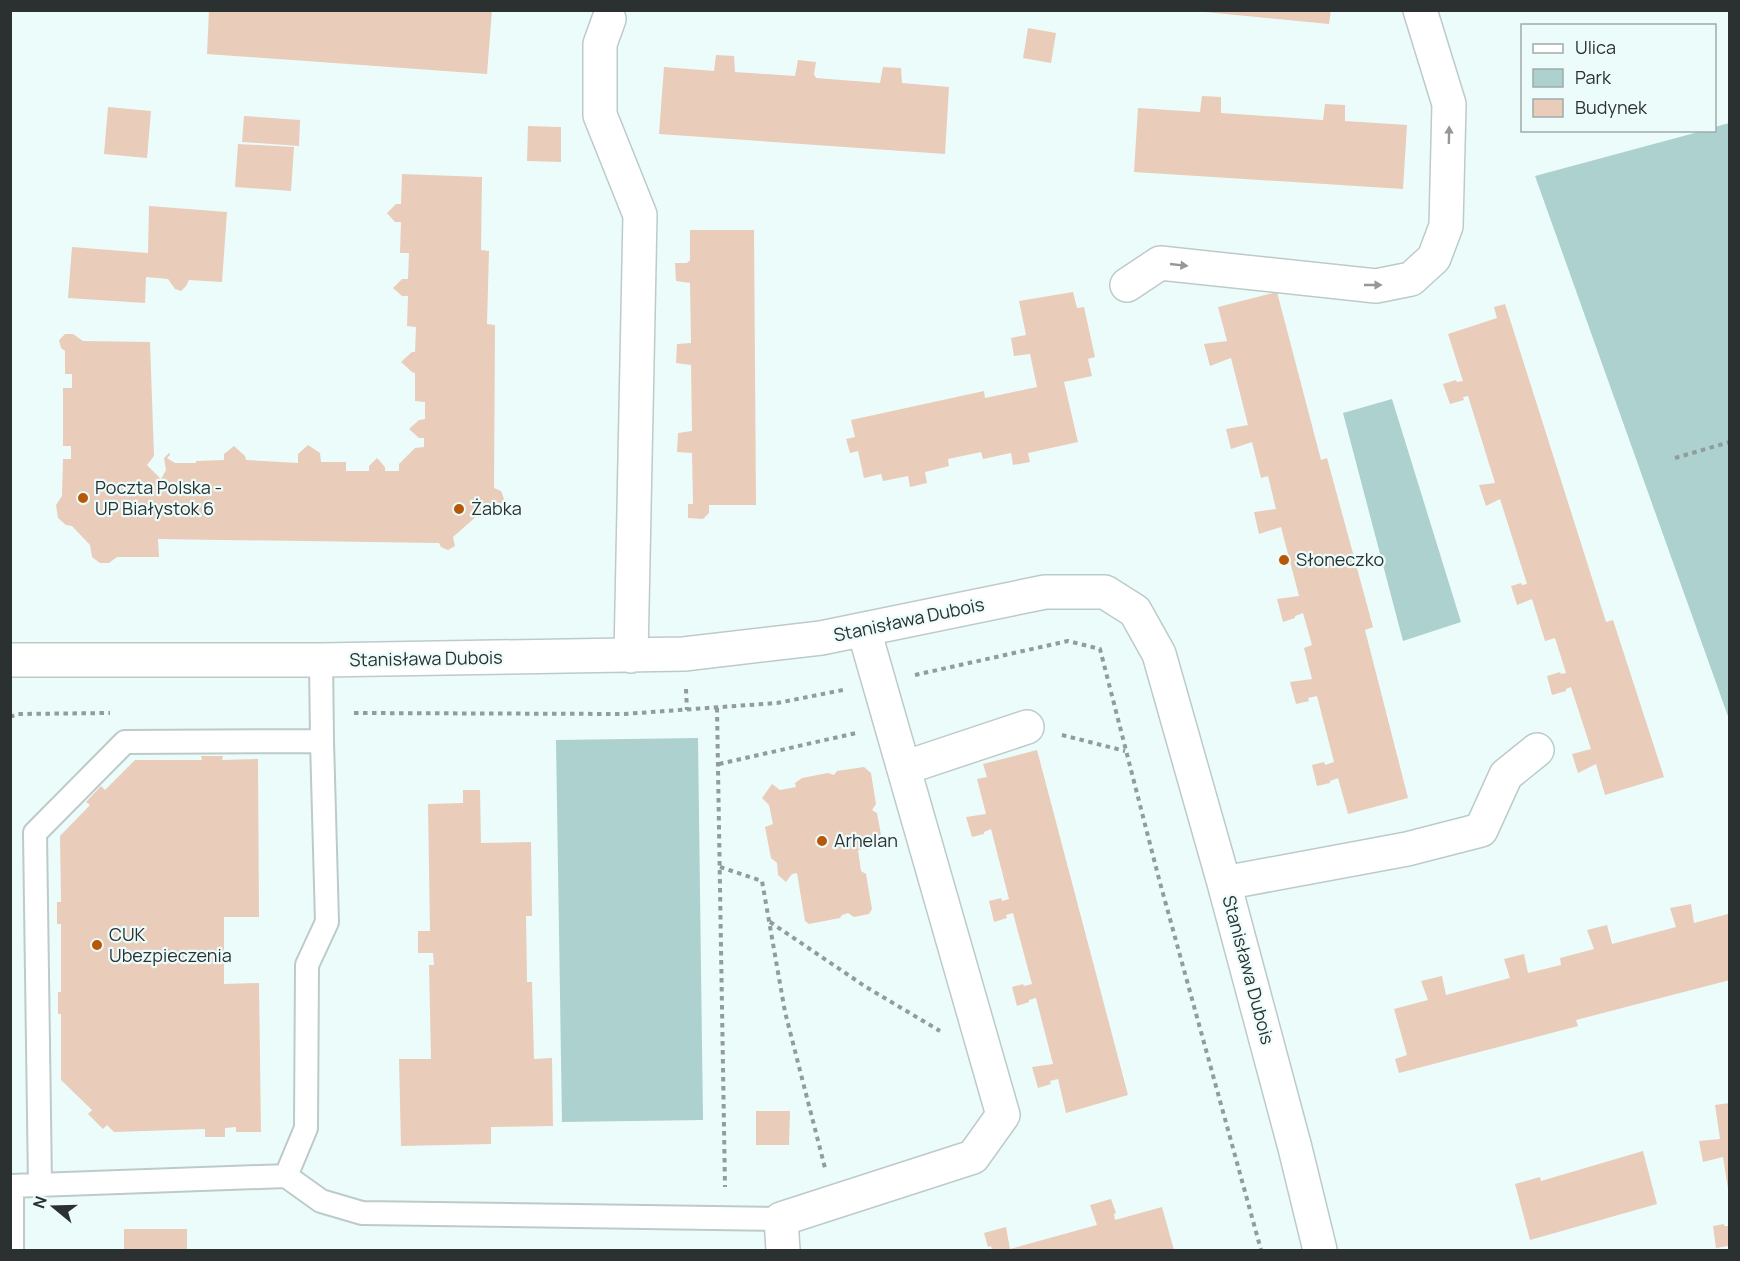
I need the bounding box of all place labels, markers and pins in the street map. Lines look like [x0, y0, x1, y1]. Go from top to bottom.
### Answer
place label: Poczta Polska - UP Białystok 6 [95, 475, 222, 520]
marker: Poczta Polska - UP Białystok 6 [76, 491, 90, 505]
place label: Żabka [471, 496, 522, 520]
marker: Żabka [452, 502, 466, 516]
place label: Słoneczko [1296, 547, 1384, 571]
marker: Słoneczko [1277, 553, 1291, 567]
place label: Arhelan [834, 828, 898, 852]
marker: Arhelan [815, 834, 829, 848]
place label: CUK Ubezpieczenia [109, 922, 232, 967]
marker: CUK Ubezpieczenia [90, 938, 104, 952]

